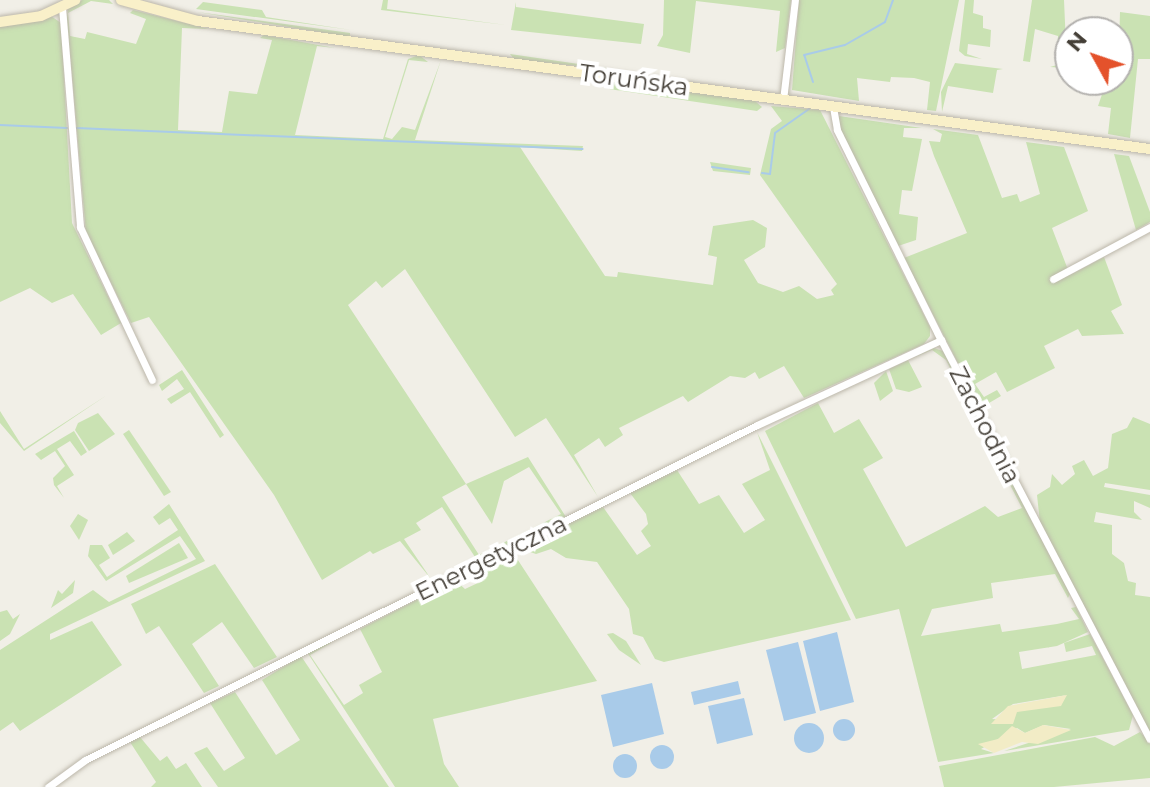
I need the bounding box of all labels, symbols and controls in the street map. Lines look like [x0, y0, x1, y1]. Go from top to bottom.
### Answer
north arrow [1054, 16, 1134, 96]
text: N [1061, 26, 1093, 57]
street label: Toruńska [578, 58, 690, 102]
street label: Zachodnia [943, 362, 1027, 488]
street label: Energetyczna [411, 509, 571, 607]

